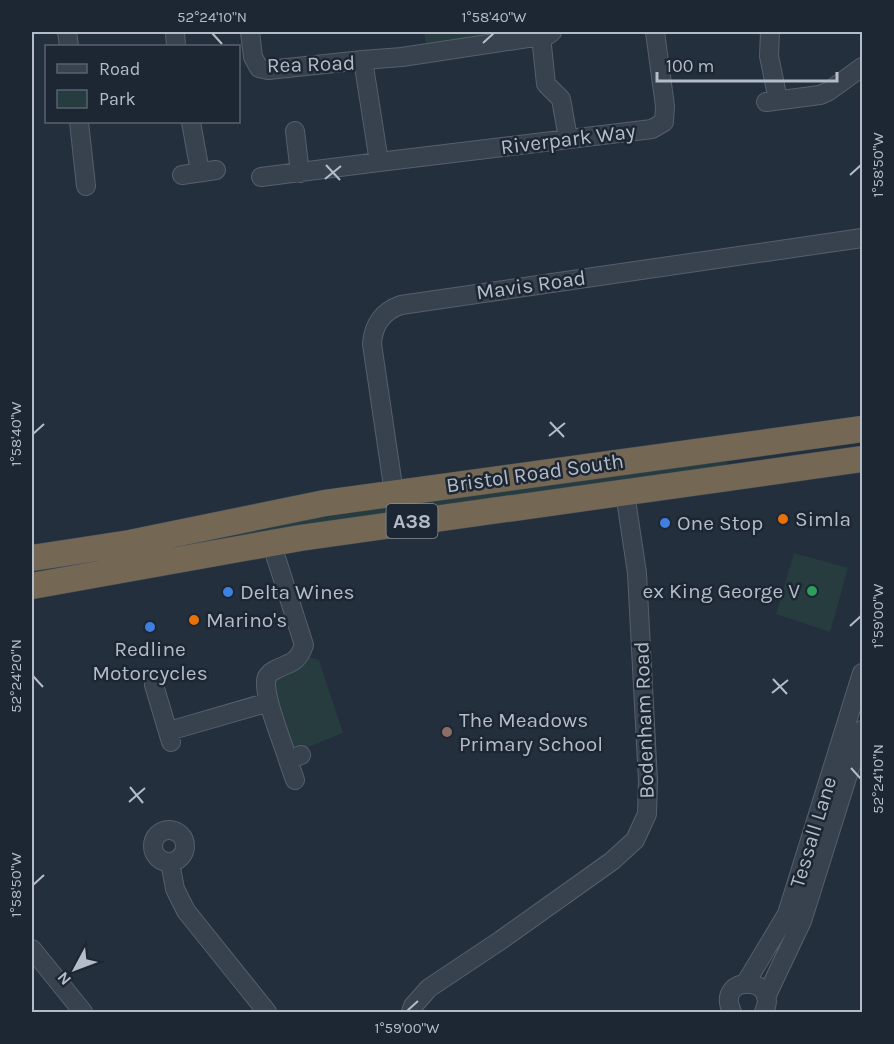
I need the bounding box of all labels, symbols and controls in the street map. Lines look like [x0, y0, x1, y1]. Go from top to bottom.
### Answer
text: 52°24'10"N [177, 8, 247, 26]
text: 1°58'40"W [461, 8, 527, 26]
legend [45, 45, 240, 123]
scale bar [657, 45, 837, 83]
street label: Rea Road [266, 50, 356, 78]
text: 100 m [666, 55, 714, 77]
text: Road [99, 58, 140, 80]
text: Park [99, 88, 136, 110]
street label: Riverpark Way [499, 119, 637, 159]
text: 1°58'50"W [869, 132, 887, 198]
street label: Mavis Road [475, 265, 587, 305]
text: 1°58'40"W [7, 401, 25, 467]
street label: Bristol Road South [445, 449, 625, 497]
road number: A38 [386, 504, 438, 538]
place label: Simla [795, 507, 851, 531]
place label: One Stop [677, 511, 763, 535]
marker: Simla [776, 512, 790, 526]
marker: One Stop [658, 516, 672, 530]
place label: ex King George V [642, 579, 800, 603]
place label: Delta Wines [240, 580, 355, 604]
text: 1°59'00"W [869, 583, 887, 649]
marker: ex King George V [805, 584, 819, 598]
marker: Delta Wines [221, 585, 235, 599]
place label: Marino's [206, 608, 287, 632]
marker: Marino's [187, 613, 201, 627]
marker: Redline Motorcycles [143, 620, 157, 634]
place label: Redline Motorcycles [92, 637, 208, 685]
text: 52°24'20"N [7, 639, 25, 713]
street label: Bodenham Road [629, 641, 659, 799]
place label: The Meadows Primary School [459, 708, 603, 756]
marker: The Meadows Primary School [440, 725, 454, 739]
text: 52°24'10"N [869, 744, 887, 814]
street label: Tessall Lane [785, 774, 841, 890]
text: 1°58'50"W [7, 852, 25, 918]
north arrow [45, 939, 105, 999]
text: N [53, 968, 75, 989]
text: 1°59'00"W [374, 1019, 440, 1037]

